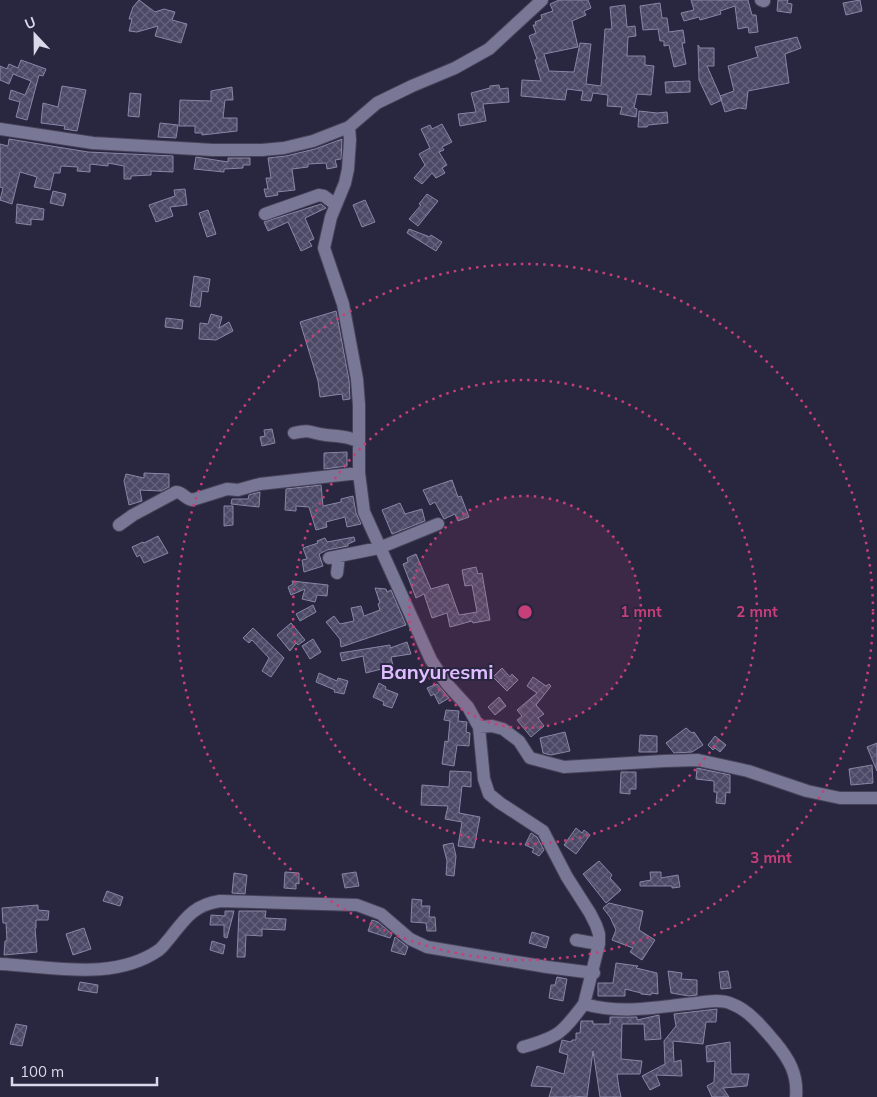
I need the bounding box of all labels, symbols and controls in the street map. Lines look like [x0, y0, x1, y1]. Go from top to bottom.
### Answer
north arrow [10, 10, 60, 60]
text: U [22, 13, 38, 33]
text: 1 mnt [620, 602, 662, 621]
text: 2 mnt [736, 602, 778, 621]
centre of rings [516, 603, 534, 621]
district label: Banyuresmi [381, 659, 493, 684]
text: 3 mnt [750, 848, 792, 867]
scale bar [12, 1054, 158, 1086]
text: 100 m [20, 1062, 64, 1081]

